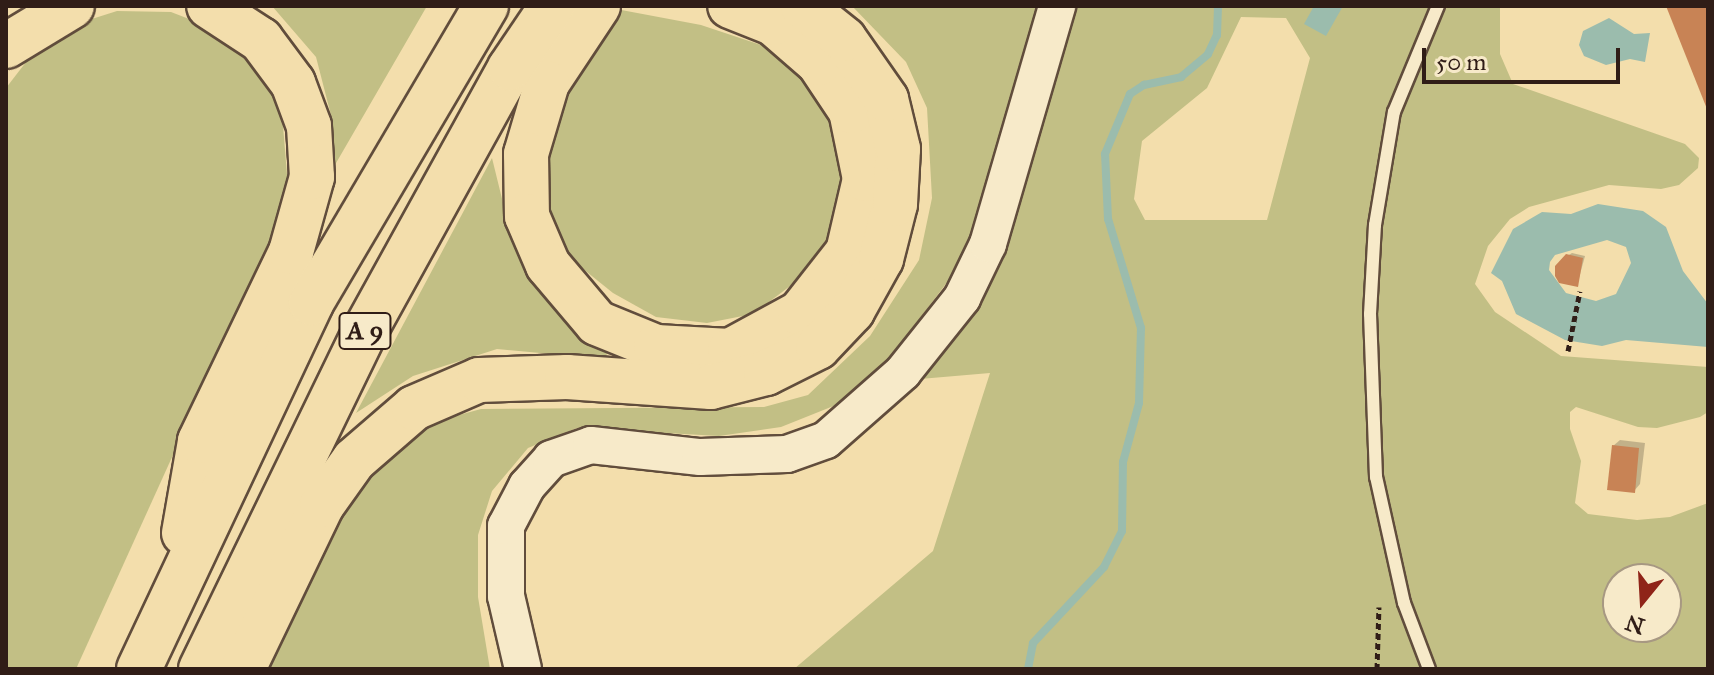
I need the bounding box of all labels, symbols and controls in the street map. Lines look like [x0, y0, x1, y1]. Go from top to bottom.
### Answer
scale bar [1426, 32, 1624, 82]
text: 50 m [1436, 47, 1486, 77]
road number: A 9 [337, 309, 393, 353]
north arrow [1602, 563, 1682, 643]
text: N [1622, 609, 1648, 640]

